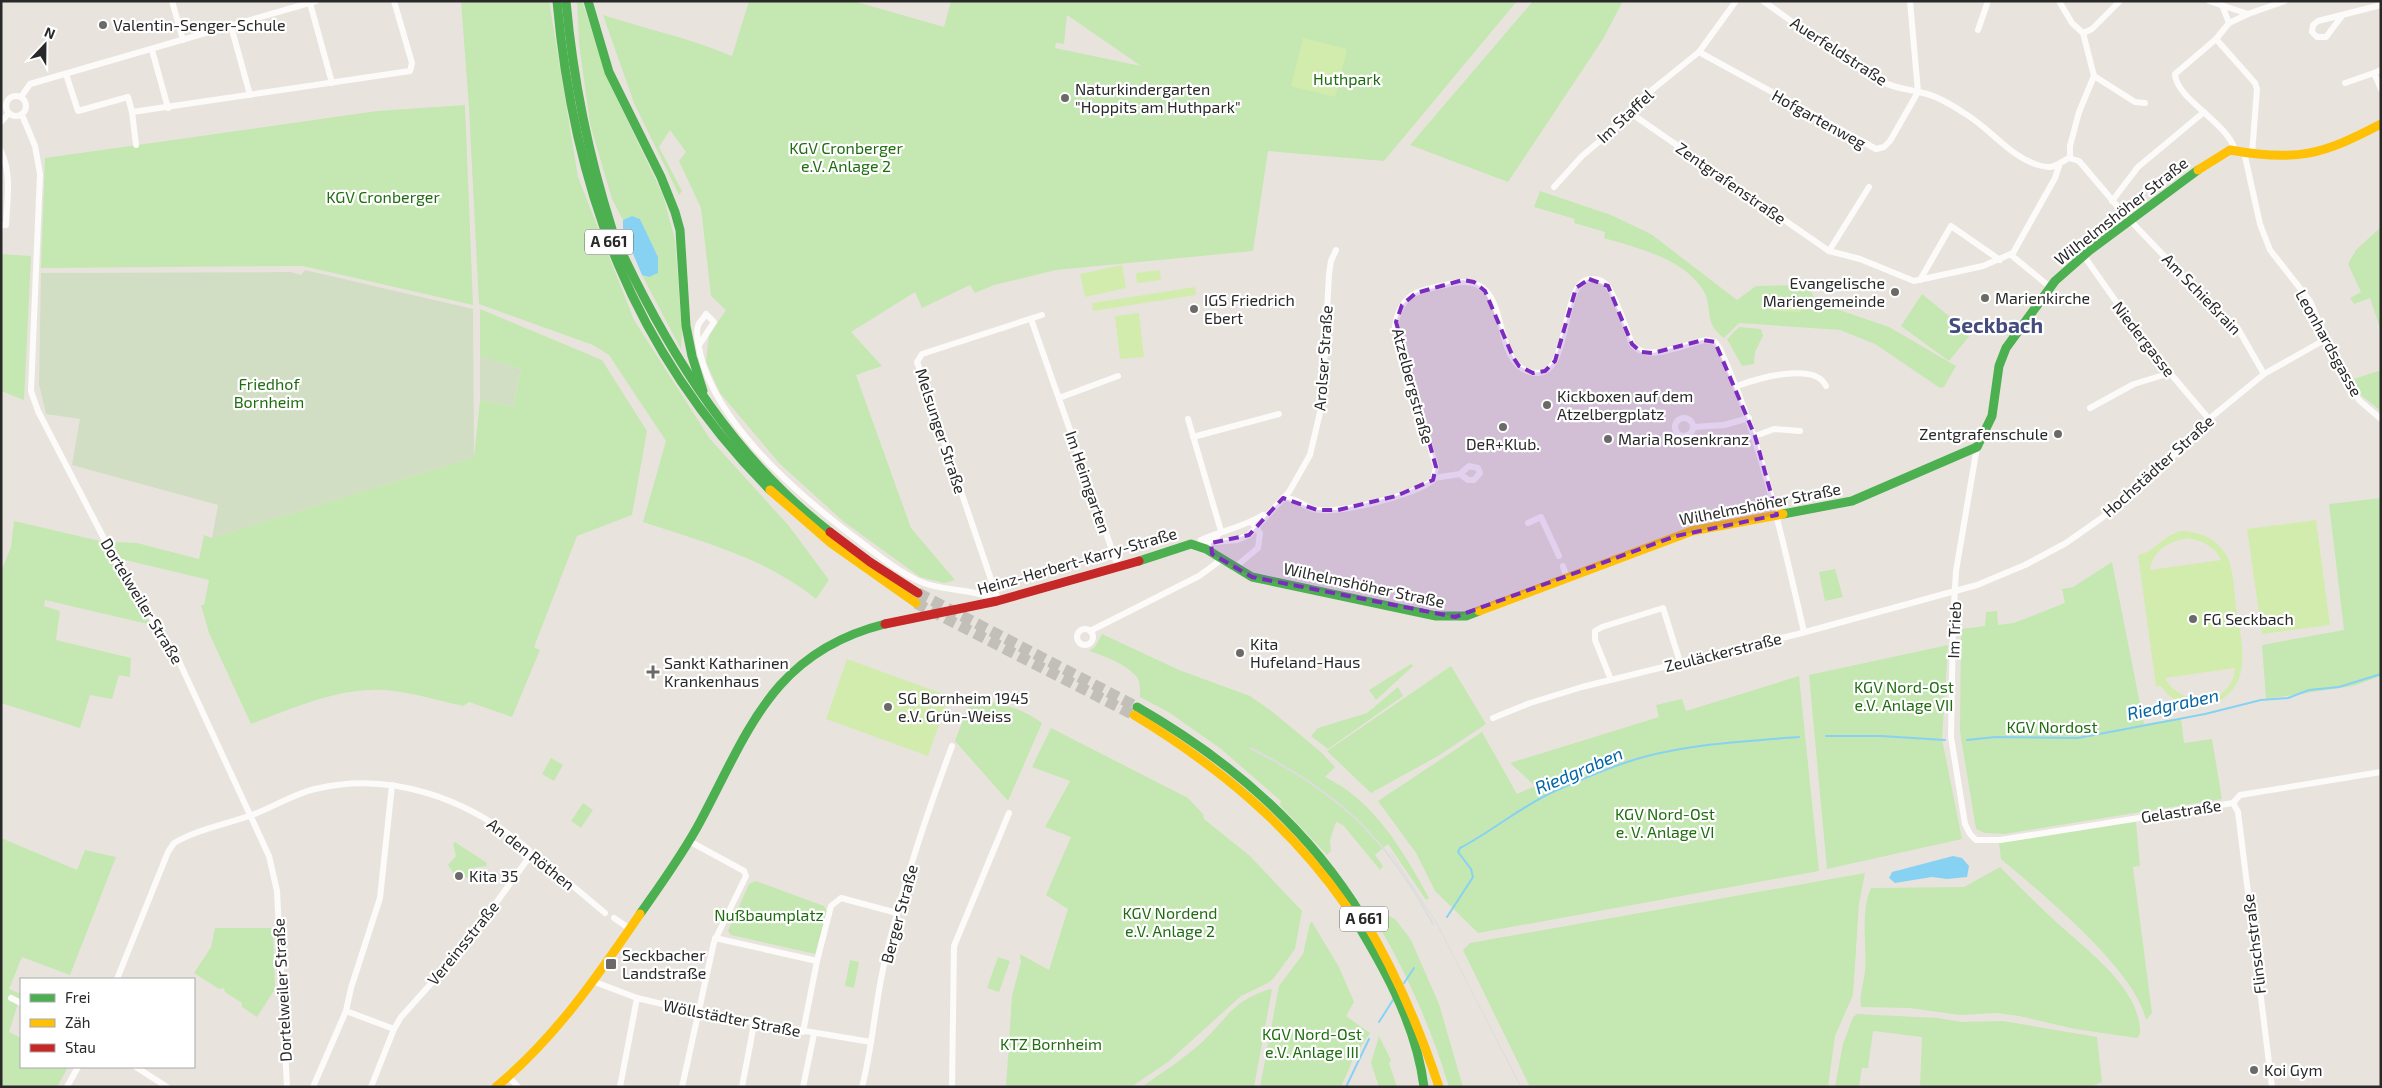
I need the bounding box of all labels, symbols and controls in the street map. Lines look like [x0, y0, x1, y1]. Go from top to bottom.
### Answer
street label: Auerfeldstraße [1787, 12, 1891, 89]
place label: Valentin-Senger-Schule [113, 15, 286, 34]
marker: Valentin-Senger-Schule [97, 19, 109, 31]
north arrow [20, 20, 70, 70]
text: N [42, 23, 58, 42]
park label: Huthpark [1313, 69, 1381, 88]
place label: Naturkindergarten "Hoppits am Huthpark" [1075, 79, 1241, 116]
street label: Im Staffel [1593, 85, 1657, 147]
street label: Hofgartenweg [1769, 85, 1870, 152]
marker: Naturkindergarten "Hoppits am Huthpark" [1059, 92, 1071, 104]
park label: KGV Cronberger e.V. Anlage 2 [789, 138, 903, 175]
street label: Zentgrafenstraße [1673, 138, 1790, 228]
street label: Wilhelmshöher Straße [2050, 153, 2191, 269]
park label: KGV Cronberger [326, 187, 440, 206]
road number: A 661 [585, 230, 633, 254]
street label: Am Schießrain [2159, 249, 2246, 338]
place label: Evangelische Mariengemeinde [1763, 273, 1885, 310]
marker: Evangelische Mariengemeinde [1889, 286, 1901, 298]
street label: Leonhardsgasse [2292, 286, 2367, 400]
place label: Marienkirche [1995, 288, 2090, 307]
place label: IGS Friedrich Ebert [1204, 290, 1295, 327]
marker: Marienkirche [1979, 292, 1991, 304]
street label: Niedergasse [2109, 297, 2180, 380]
marker: IGS Friedrich Ebert [1188, 303, 1200, 315]
street label: Arolser Straße [1309, 304, 1336, 411]
district label: Seckbach [1949, 312, 2043, 337]
street label: Atzelbergstraße [1389, 326, 1438, 446]
street label: Melsunger Straße [912, 366, 971, 496]
park label: Friedhof Bornheim [234, 374, 304, 411]
place label: Kickboxen auf dem Atzelbergplatz [1557, 386, 1693, 423]
marker: Kickboxen auf dem Atzelbergplatz [1541, 399, 1553, 411]
street label: Hochstädter Straße [2098, 411, 2217, 521]
marker: DeR+Klub. [1497, 421, 1509, 433]
place label: Zentgrafenschule [1919, 424, 2048, 443]
street label: Im Heimgarten [1062, 428, 1115, 536]
marker: Zentgrafenschule [2052, 428, 2064, 440]
place label: Maria Rosenkranz [1618, 429, 1749, 448]
marker: Maria Rosenkranz [1602, 433, 1614, 445]
place label: DeR+Klub. [1466, 434, 1540, 453]
street label: Wilhelmshöher Straße [1678, 479, 1842, 528]
street label: Heinz-Herbert-Karry-Straße [975, 523, 1179, 598]
street label: Dortelweiler Straße [97, 534, 188, 667]
street label: Wilhelmshöher Straße [1282, 558, 1446, 611]
street label: Im Trieb [1943, 601, 1964, 659]
place label: FG Seckbach [2203, 609, 2294, 628]
marker: FG Seckbach [2187, 613, 2199, 625]
street label: Zeuläckerstraße [1662, 628, 1783, 675]
place label: Kita Hufeland-Haus [1250, 634, 1360, 671]
marker: Kita Hufeland-Haus [1234, 647, 1246, 659]
place label: Sankt Katharinen Krankenhaus [664, 653, 789, 690]
marker: Sankt Katharinen Krankenhaus [646, 665, 660, 679]
park label: KGV Nord-Ost e.V. Anlage VII [1854, 677, 1954, 714]
water label: Riedgraben [2125, 684, 2221, 725]
place label: SG Bornheim 1945 e.V. Grün-Weiss [898, 688, 1029, 725]
marker: SG Bornheim 1945 e.V. Grün-Weiss [882, 701, 894, 713]
park label: KGV Nordost [2006, 717, 2098, 736]
water label: Riedgraben [1531, 742, 1626, 798]
street label: Gelastraße [2139, 795, 2222, 826]
park label: KGV Nord-Ost e. V. Anlage VI [1615, 804, 1715, 841]
street label: An den Röthen [484, 814, 579, 894]
street label: Berger Straße [876, 862, 921, 965]
place label: Kita 35 [469, 866, 518, 885]
marker: Kita 35 [453, 870, 465, 882]
street label: Flinschstraße [2238, 893, 2269, 995]
street label: Vereinsstraße [423, 897, 502, 989]
park label: KGV Nordend e.V. Anlage 2 [1123, 903, 1217, 940]
park label: Nußbaumplatz [714, 905, 824, 924]
road number: A 661 [1340, 906, 1388, 932]
street label: Dortelweiler Straße [268, 918, 295, 1062]
place label: Seckbacher Landstraße [622, 945, 706, 982]
marker: Seckbacher Landstraße [604, 957, 618, 971]
legend [20, 978, 195, 1068]
text: Frei [65, 988, 90, 1006]
street label: Wöllstädter Straße [662, 995, 802, 1040]
text: Zäh [65, 1013, 90, 1031]
park label: KGV Nord-Ost e.V. Anlage III [1262, 1024, 1362, 1061]
park label: KTZ Bornheim [1000, 1034, 1102, 1053]
text: Stau [65, 1038, 96, 1056]
place label: Koi Gym [2264, 1060, 2322, 1079]
marker: Koi Gym [2248, 1064, 2260, 1076]

